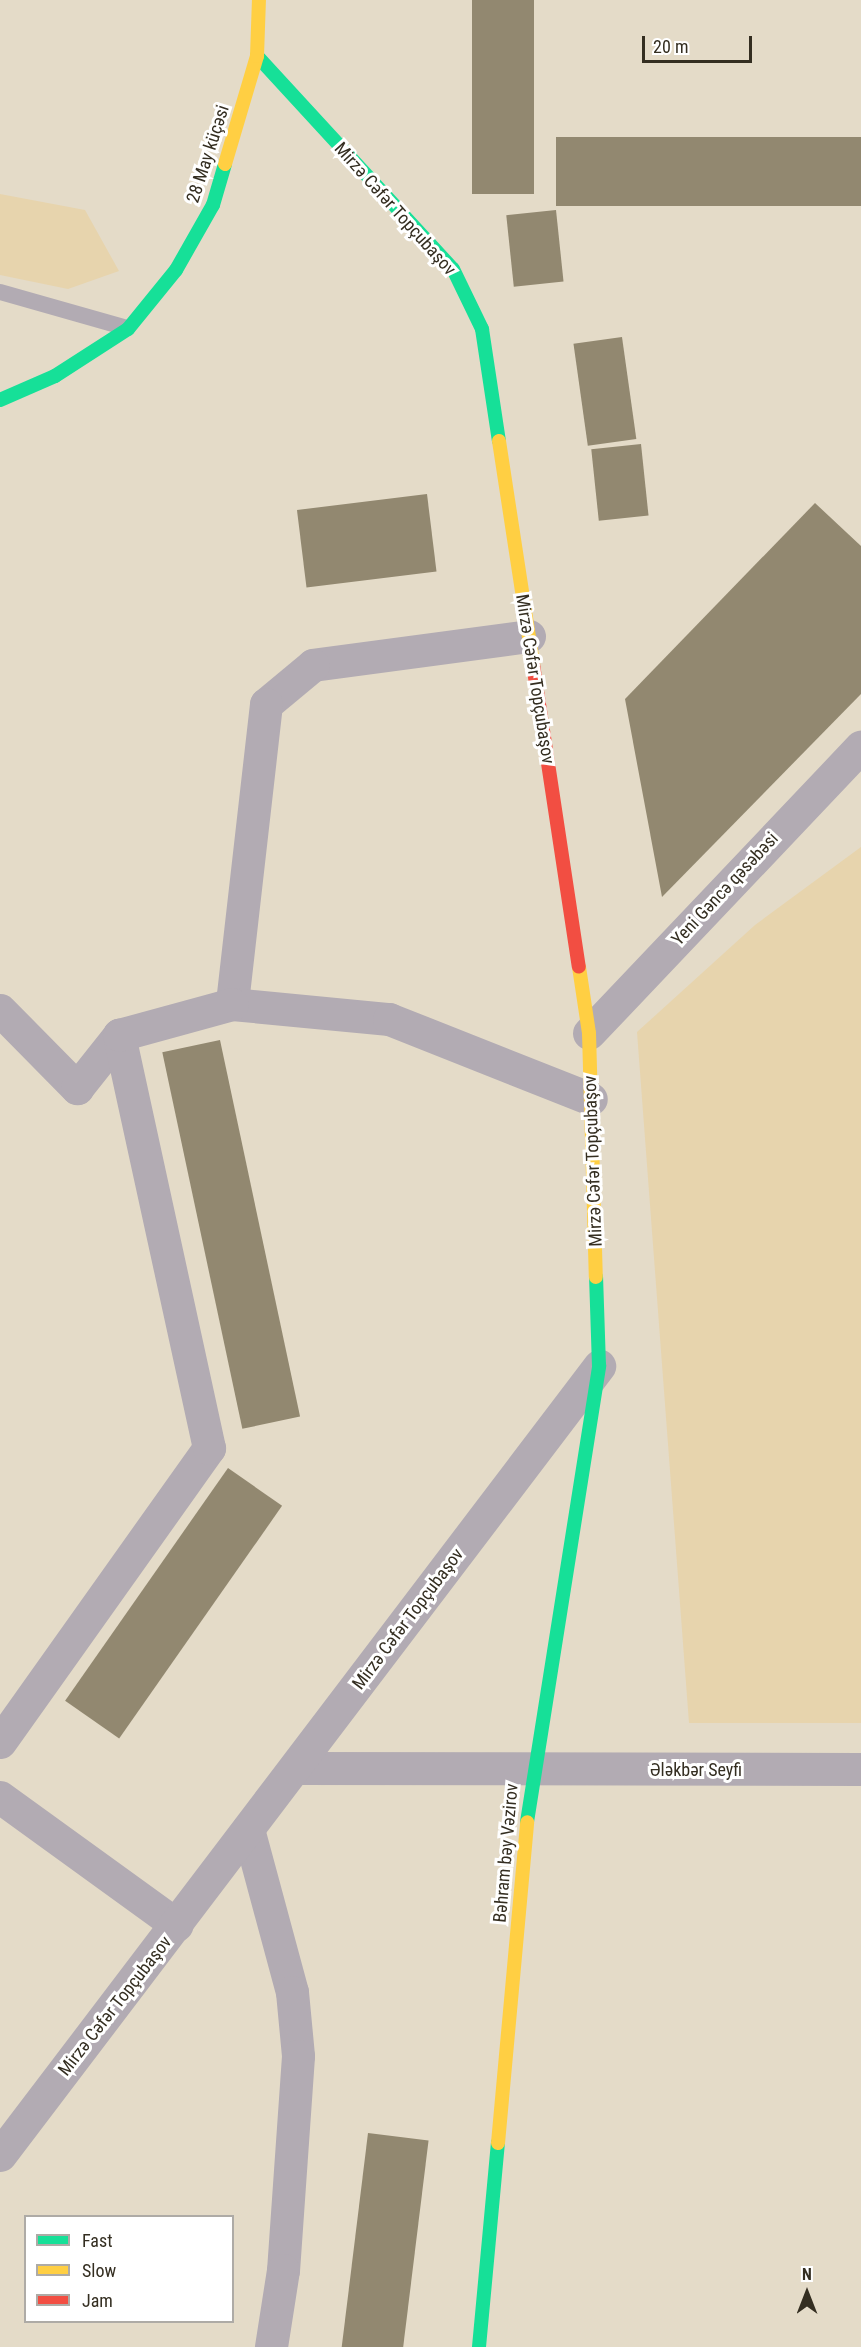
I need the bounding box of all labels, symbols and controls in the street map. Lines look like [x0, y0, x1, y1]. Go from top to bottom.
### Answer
scale bar [645, 24, 754, 62]
text: 20 m [653, 36, 688, 57]
street label: 28 May küçəsi [182, 102, 234, 206]
street label: Mirzə Cəfər Topçubaşov [330, 138, 460, 280]
street label: Mirzə Cəfər Topçubaşov [511, 593, 559, 765]
street label: Yeni Gəncə qəsəbəsi [667, 828, 783, 950]
street label: Mirzə Cəfər Topçubaşov [579, 1075, 607, 1247]
street label: Mirzə Cəfər Topçubaşov [348, 1544, 468, 1694]
street label: Ələkbər Seyfi [650, 1759, 742, 1781]
street label: Bəhram bəy Vəzirov [489, 1783, 523, 1923]
street label: Mirzə Cəfər Topçubaşov [54, 1932, 176, 2080]
legend [24, 2215, 234, 2323]
text: Fast [82, 2230, 113, 2251]
text: Slow [82, 2260, 116, 2281]
north arrow [777, 2263, 837, 2323]
text: N [802, 2265, 812, 2284]
text: Jam [82, 2290, 113, 2311]

